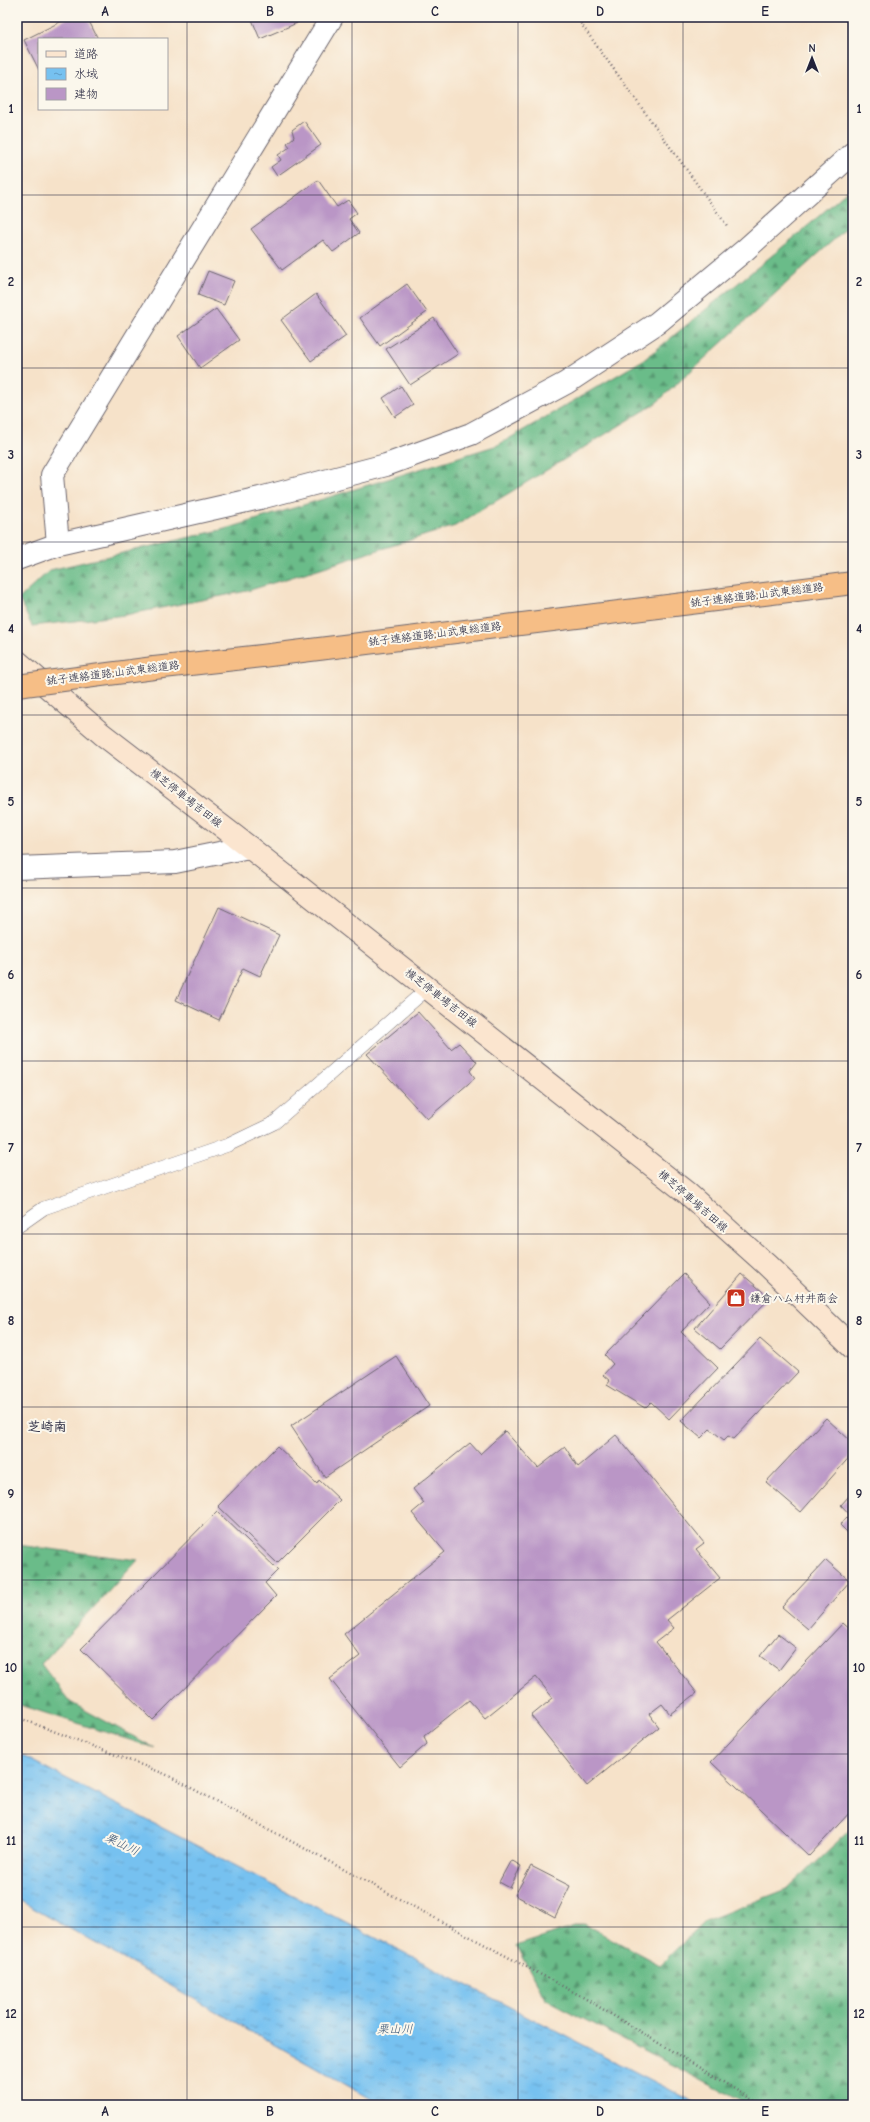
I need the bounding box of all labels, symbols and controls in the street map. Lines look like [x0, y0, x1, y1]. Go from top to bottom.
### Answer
text: A [101, 4, 109, 19]
text: B [266, 4, 274, 19]
text: C [431, 4, 439, 19]
text: D [596, 4, 604, 19]
text: E [761, 4, 769, 19]
legend [38, 38, 168, 110]
north arrow [792, 38, 832, 78]
text: N [808, 42, 816, 55]
text: 道路 [74, 47, 98, 61]
text: 水域 [74, 67, 98, 81]
text: 建物 [74, 87, 98, 101]
text: 1 [8, 101, 14, 116]
text: 1 [856, 101, 862, 116]
text: 2 [8, 274, 14, 289]
text: 2 [856, 274, 862, 289]
text: 3 [8, 447, 14, 462]
text: 3 [856, 447, 862, 462]
street label: 銚子連絡道路;山武東総道路 [690, 580, 824, 610]
street label: 銚子連絡道路;山武東総道路 [368, 619, 502, 649]
text: 4 [8, 621, 14, 636]
text: 4 [856, 621, 862, 636]
street label: 銚子連絡道路;山武東総道路 [46, 658, 180, 688]
street label: 横芝停車場吉田線 [147, 766, 225, 830]
text: 5 [8, 794, 15, 809]
text: 5 [856, 794, 863, 809]
street label: 横芝停車場吉田線 [402, 966, 480, 1030]
text: 6 [8, 967, 15, 982]
text: 6 [856, 967, 863, 982]
text: 7 [8, 1140, 14, 1155]
text: 7 [856, 1140, 862, 1155]
street label: 横芝停車場吉田線 [656, 1167, 730, 1235]
shop icon: 鎌倉ハム村井商会 [725, 1287, 747, 1309]
place label: 鎌倉ハム村井商会 [750, 1292, 838, 1305]
text: 8 [8, 1313, 14, 1328]
text: 8 [856, 1313, 862, 1328]
district label: 芝崎南 [27, 1419, 67, 1434]
text: 9 [8, 1486, 15, 1501]
text: 9 [856, 1486, 863, 1501]
text: 10 [5, 1660, 17, 1675]
text: 10 [853, 1660, 865, 1675]
water label: 栗山川 [103, 1830, 141, 1858]
text: 11 [6, 1833, 16, 1848]
text: 11 [854, 1833, 864, 1848]
text: 12 [5, 2006, 17, 2021]
text: 12 [853, 2006, 865, 2021]
water label: 栗山川 [377, 2022, 413, 2036]
text: A [101, 2104, 109, 2119]
text: B [266, 2104, 274, 2119]
text: C [431, 2104, 439, 2119]
text: D [596, 2104, 604, 2119]
text: E [761, 2104, 769, 2119]

